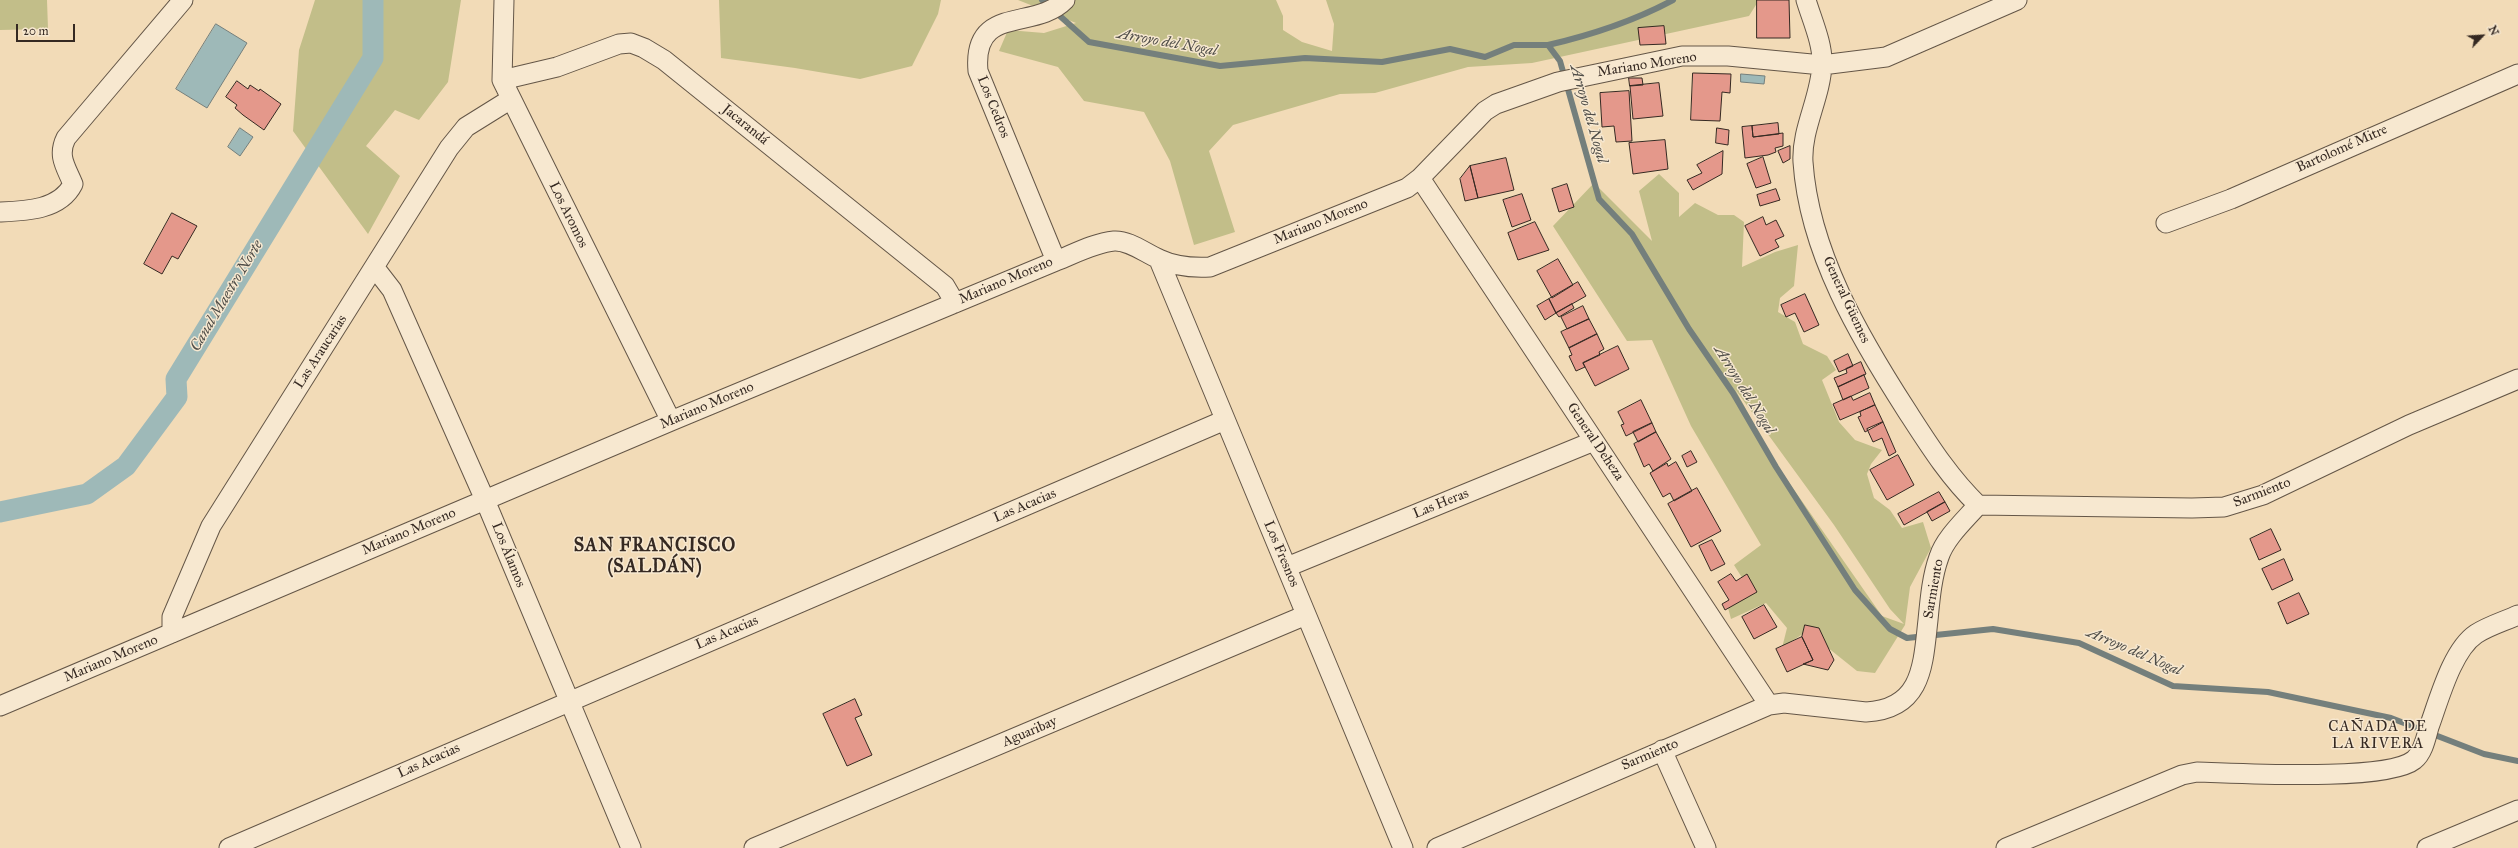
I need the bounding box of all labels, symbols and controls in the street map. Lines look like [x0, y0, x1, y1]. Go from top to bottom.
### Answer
scale bar [18, 16, 77, 42]
north arrow [2462, 16, 2502, 56]
text: 20 m [23, 24, 49, 38]
text: N [2485, 24, 2501, 38]
water label: Arroyo del Nogal [1115, 25, 1219, 61]
street label: Mariano Moreno [1596, 49, 1698, 81]
water label: Arroyo del Nogal [1565, 63, 1611, 165]
street label: Los Cedros [973, 73, 1013, 141]
street label: Jacarandá [718, 101, 772, 149]
street label: Bartolomé Mitre [2294, 121, 2390, 177]
street label: Los Aromos [545, 179, 591, 251]
street label: Mariano Moreno [1271, 195, 1371, 249]
water label: Canal Maestro Norte [187, 237, 267, 355]
street label: Mariano Moreno [957, 254, 1055, 308]
street label: General Güemes [1819, 254, 1873, 346]
street label: Las Araucarias [291, 312, 351, 392]
water label: Arroyo del Nogal [1709, 342, 1779, 438]
street label: Mariano Moreno [658, 379, 756, 433]
street label: General Deheza [1563, 400, 1627, 484]
street label: Sarmiento [2231, 474, 2293, 512]
street label: Las Acacias [991, 485, 1059, 527]
street label: Las Heras [1411, 485, 1471, 523]
street label: Mariano Moreno [360, 505, 458, 559]
street label: Los Fresnos [1260, 518, 1302, 590]
street label: Los Álamos [487, 520, 529, 590]
district label: SAN FRANCISCO (SALDÁN) [574, 536, 736, 578]
street label: Sarmiento [1920, 558, 1948, 620]
street label: Las Acacias [693, 612, 761, 654]
water label: Arroyo del Nogal [2084, 624, 2184, 680]
street label: Mariano Moreno [62, 632, 160, 686]
street label: Aguaribay [1000, 713, 1060, 751]
district label: CAÑADA DE LA RIVERA [2328, 718, 2428, 753]
street label: Sarmiento [1619, 736, 1681, 774]
street label: Las Acacias [395, 740, 463, 782]

